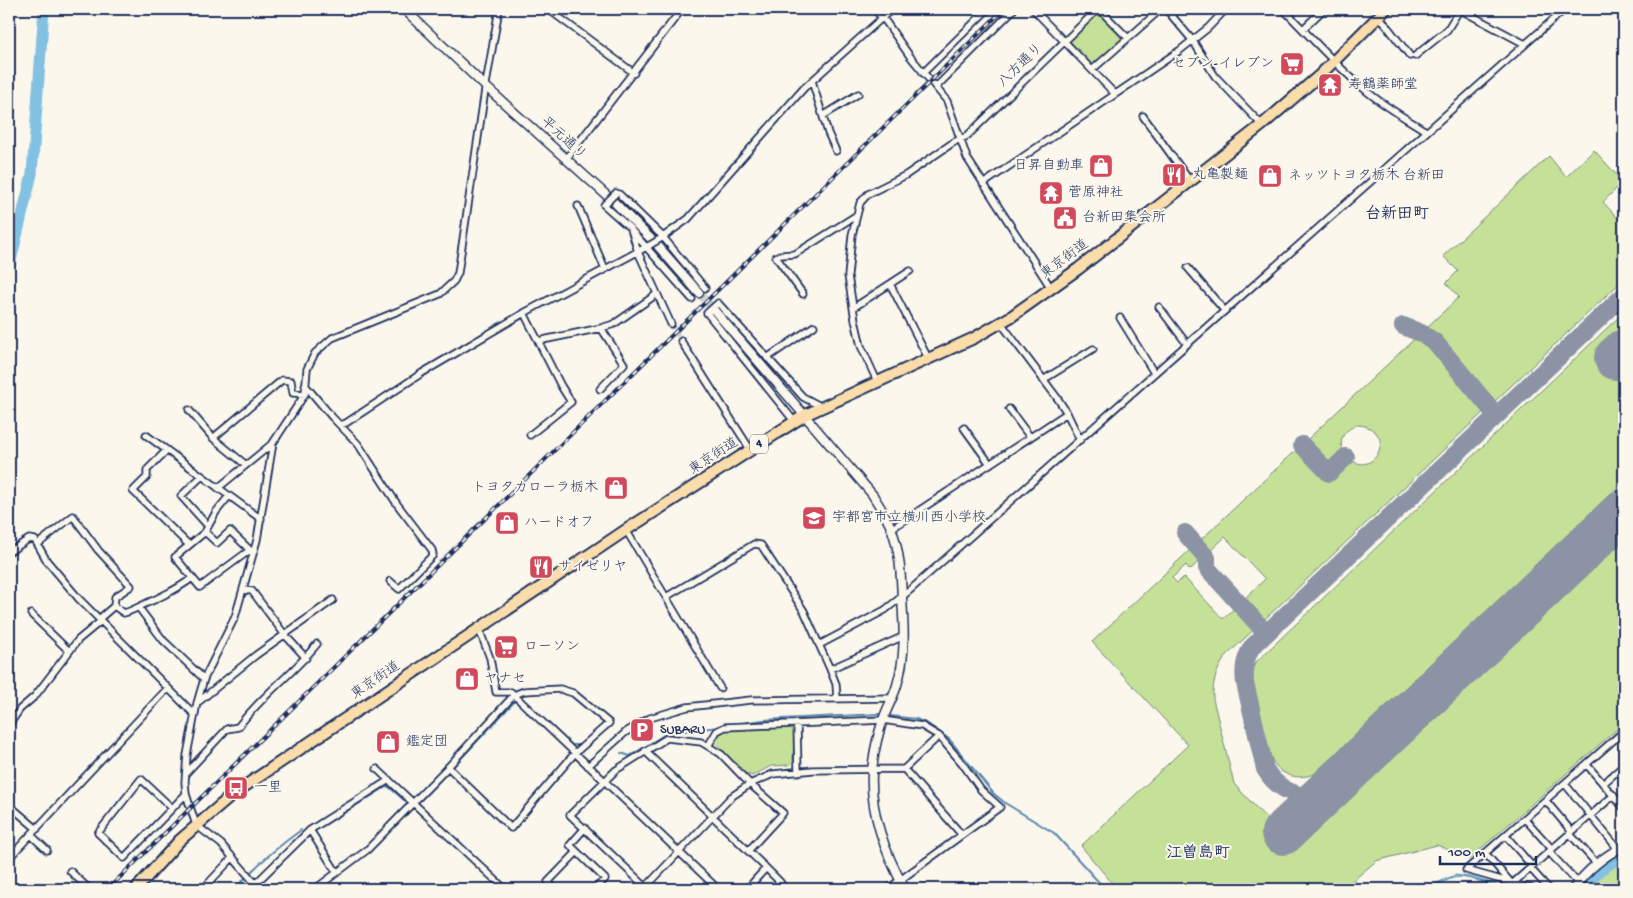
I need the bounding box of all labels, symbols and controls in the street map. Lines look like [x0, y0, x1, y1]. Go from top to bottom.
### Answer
street label: 八方通り [995, 40, 1047, 92]
supermarket icon: セブン-イレブン [1279, 51, 1305, 77]
place label: セブン-イレブン [1172, 56, 1274, 73]
temple icon: 寿鶴薬師堂 [1317, 72, 1343, 98]
place label: 寿鶴薬師堂 [1348, 77, 1418, 94]
street label: 平元通り [537, 114, 589, 164]
shop icon: 日昇自動車 [1088, 153, 1114, 179]
place label: 日昇自動車 [1014, 158, 1084, 175]
restaurant icon: 丸亀製麺 [1161, 162, 1187, 188]
shop icon: ネッツトヨタ栃木 台新田 [1257, 163, 1283, 189]
place label: 丸亀製麺 [1192, 167, 1248, 184]
place label: ネッツトヨタ栃木 台新田 [1288, 168, 1445, 185]
temple icon: 菅原神社 [1038, 180, 1064, 206]
place label: 菅原神社 [1068, 185, 1124, 202]
district label: 台新田町 [1365, 204, 1429, 225]
public building icon: 台新田集会所 [1052, 205, 1078, 231]
place label: 台新田集会所 [1082, 210, 1166, 227]
street label: 東京街道 [1038, 236, 1092, 284]
road number: 4 [750, 434, 768, 454]
street label: 東京街道 [686, 435, 742, 479]
shop icon: トヨタカローラ栃木 [603, 475, 629, 501]
place label: トヨタカローラ栃木 [472, 480, 598, 497]
school or university icon: 宇都宮市立横川西小学校 [801, 505, 827, 531]
shop icon: ハードオフ [494, 510, 520, 536]
place label: 宇都宮市立横川西小学校 [832, 510, 986, 527]
place label: ハードオフ [524, 515, 594, 532]
restaurant icon: サイゼリヤ [528, 554, 554, 580]
place label: サイゼリヤ [558, 559, 627, 576]
supermarket icon: ローソン [493, 634, 519, 660]
place label: ローソン [524, 639, 580, 656]
street label: 東京街道 [348, 658, 404, 704]
shop icon: ヤナセ [454, 666, 480, 692]
place label: ヤナセ [484, 671, 526, 688]
parking icon: SUBARU [629, 717, 655, 743]
place label: SUBARU [660, 722, 705, 739]
shop icon: 鑑定団 [375, 729, 401, 755]
place label: 鑑定団 [406, 734, 448, 751]
bus stop icon: 一里 [223, 775, 249, 801]
place label: 一里 [254, 780, 282, 797]
scale bar [1440, 833, 1537, 865]
district label: 江曽島町 [1166, 843, 1230, 864]
text: 100 m [1447, 844, 1486, 862]

